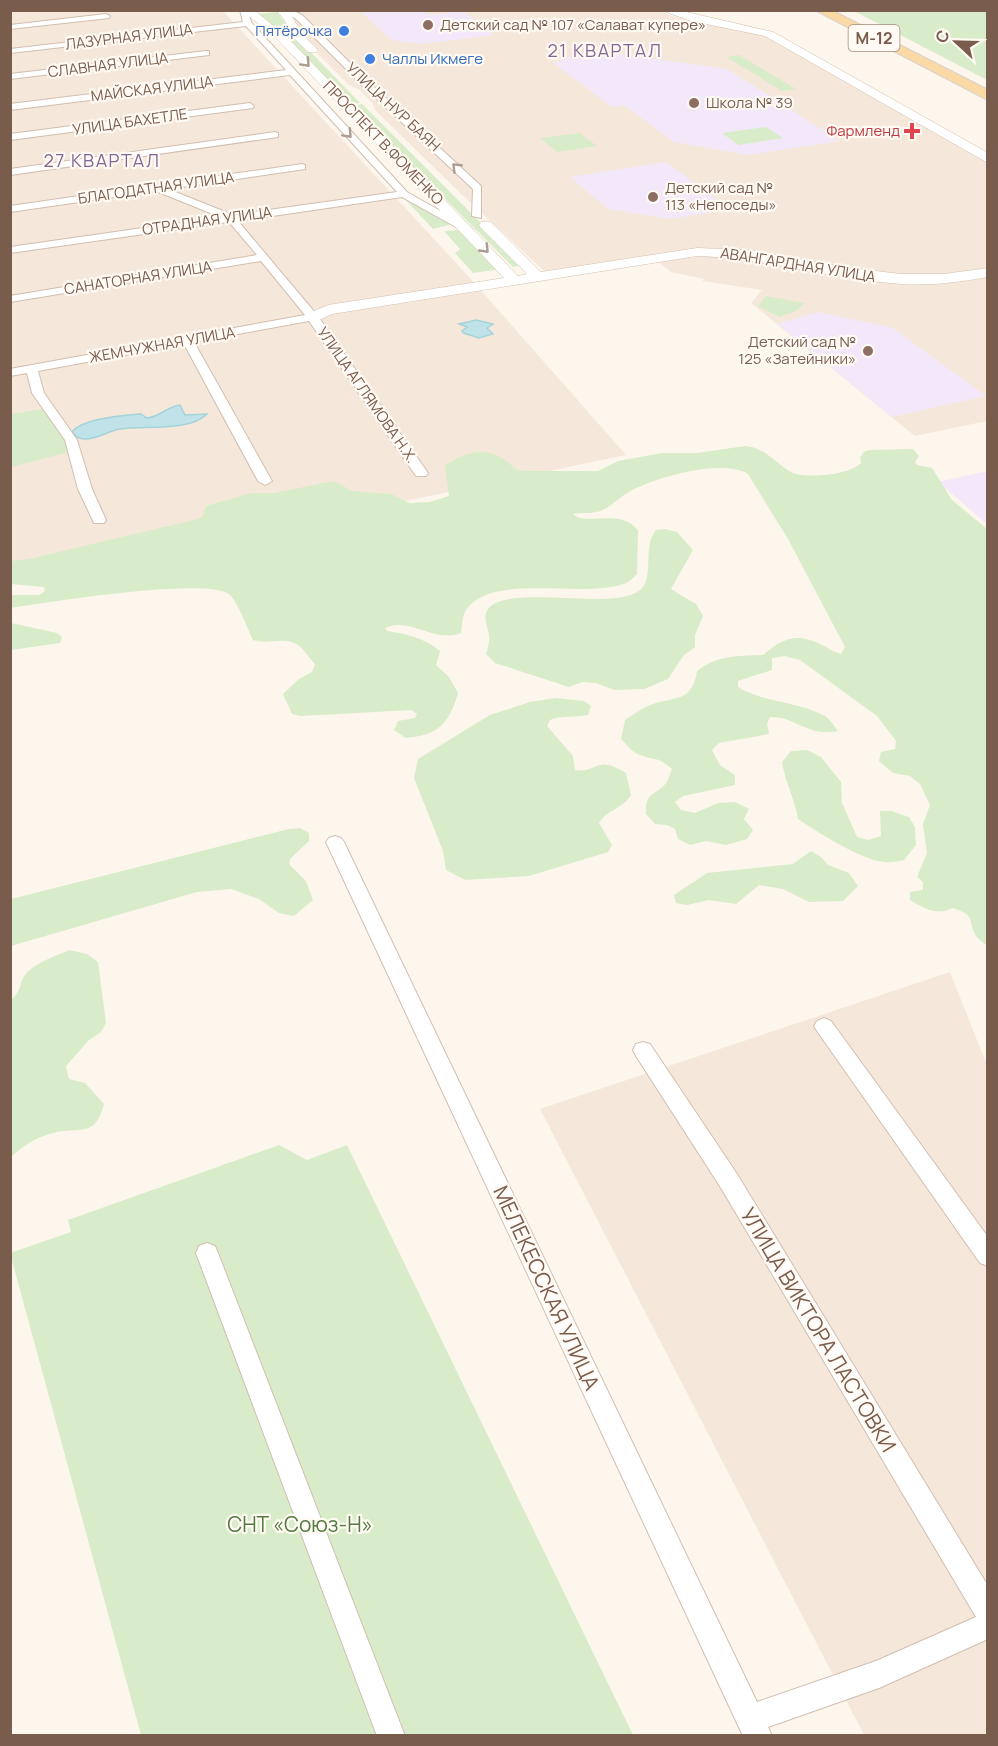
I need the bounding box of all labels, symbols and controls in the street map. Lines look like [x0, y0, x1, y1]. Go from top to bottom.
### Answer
north arrow [926, 12, 986, 72]
place label: Детский сад № 107 «Салават купере» [440, 14, 706, 35]
street label: ЛАЗУРНАЯ УЛИЦА [64, 18, 194, 55]
marker: Детский сад № 107 «Салават купере» [421, 18, 435, 32]
place label: Пятёрочка [255, 20, 332, 41]
marker: Пятёрочка [337, 24, 351, 38]
road number: М-12 [848, 25, 900, 51]
text: С [930, 27, 955, 46]
district label: 21 КВАРТАЛ [548, 38, 662, 62]
street label: СЛАВНАЯ УЛИЦА [47, 47, 170, 82]
place label: Чаллы Икмеге [382, 48, 483, 69]
marker: Чаллы Икмеге [363, 52, 377, 66]
one-way arrow [299, 57, 310, 67]
street label: УЛИЦА НУР БАЯН [342, 57, 445, 156]
street label: МАЙСКАЯ УЛИЦА [89, 71, 215, 106]
street label: ПРОСПЕКТ В.ФОМЕНКО [318, 76, 448, 209]
place label: Школа № 39 [706, 92, 793, 113]
marker: Школа № 39 [687, 96, 701, 110]
street label: УЛИЦА БАХЕТЛЕ [71, 103, 189, 140]
place label: Фармленд [827, 120, 900, 141]
marker: Фармленд [905, 124, 919, 138]
one-way arrow [341, 127, 352, 138]
district label: 27 КВАРТАЛ [44, 148, 160, 172]
one-way arrow [453, 163, 463, 174]
street label: БЛАГОДАТНАЯ УЛИЦА [77, 166, 236, 209]
place label: Детский сад № 113 «Непоседы» [665, 177, 777, 215]
marker: Детский сад № 113 «Непоседы» [646, 190, 660, 204]
street label: ОТРАДНАЯ УЛИЦА [141, 201, 274, 240]
one-way arrow [478, 242, 489, 252]
street label: АВАНГАРДНАЯ УЛИЦА [719, 242, 878, 287]
street label: САНАТОРНАЯ УЛИЦА [63, 255, 214, 300]
street label: ЖЕМЧУЖНАЯ УЛИЦА [87, 321, 237, 368]
street label: УЛИЦА АГЛЯМОВА Н.Х. [312, 323, 422, 467]
place label: Детский сад № 125 «Затейники» [738, 331, 856, 369]
marker: Детский сад № 125 «Затейники» [861, 344, 875, 358]
street label: МЕЛЕКЕССКАЯ УЛИЦА [487, 1181, 607, 1394]
street label: УЛИЦА ВИКТОРА ЛАСТОВКИ [735, 1202, 903, 1457]
park label: СНТ «Союз-Н» [227, 1510, 373, 1538]

